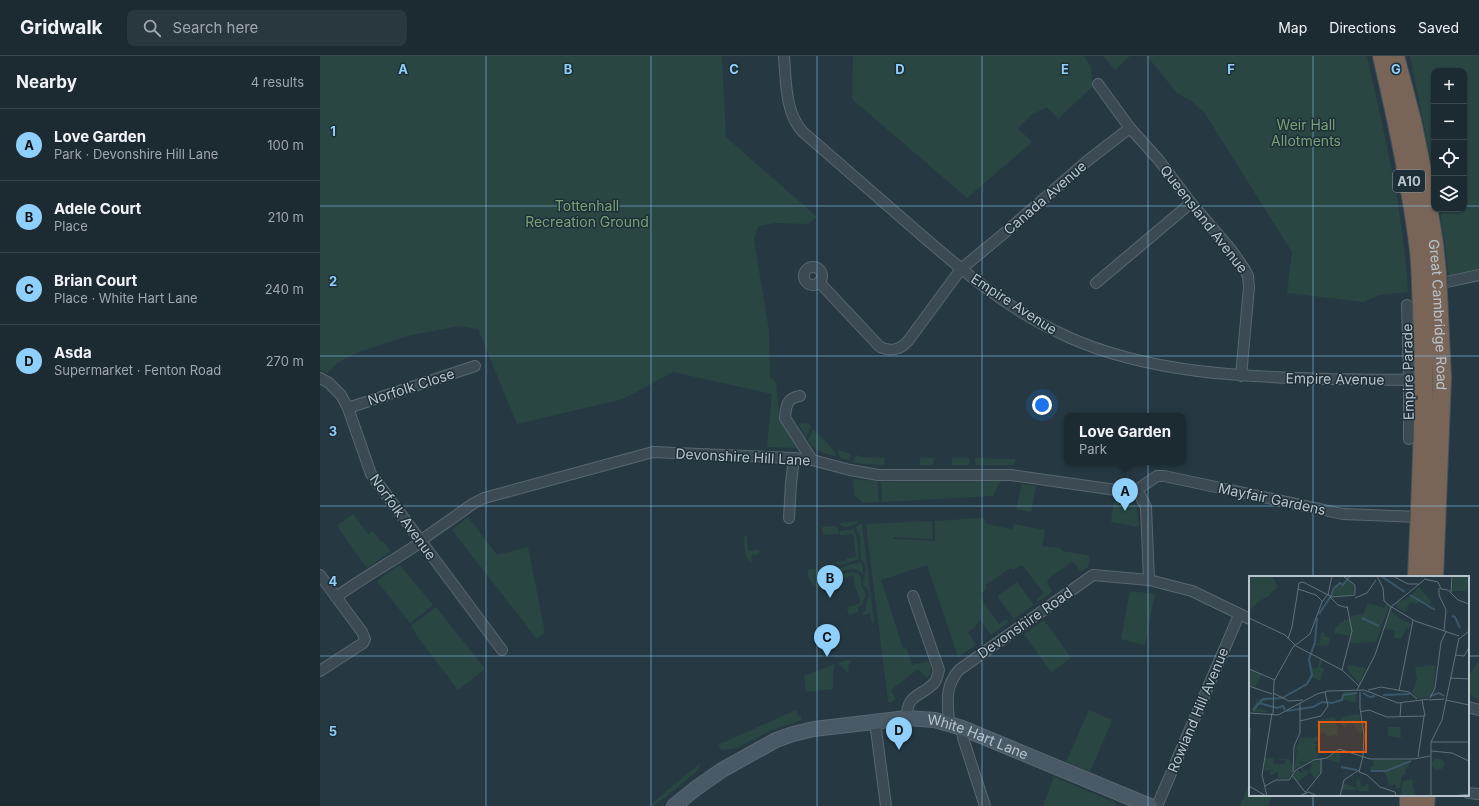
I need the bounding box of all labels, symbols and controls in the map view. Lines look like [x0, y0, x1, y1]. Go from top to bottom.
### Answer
search box [127, 10, 407, 46]
text: Gridwalk [20, 16, 103, 39]
icon: search [141, 17, 163, 39]
text: Search here [173, 18, 258, 37]
text: Map [1278, 19, 1307, 36]
text: Directions [1329, 19, 1396, 36]
text: Saved [1418, 19, 1459, 36]
text: A [398, 61, 408, 77]
text: B [564, 61, 573, 77]
text: C [729, 61, 739, 77]
text: D [895, 61, 905, 77]
text: E [1061, 61, 1069, 77]
text: F [1227, 61, 1235, 77]
text: G [1391, 61, 1401, 77]
map controls [1431, 68, 1467, 212]
button: + [1431, 68, 1467, 104]
text: Nearby [16, 72, 77, 92]
text: 4 results [251, 74, 304, 90]
button: − [1431, 104, 1467, 140]
park label: Weir Hall Allotments [1271, 116, 1341, 149]
text: 1 [330, 123, 336, 139]
text: Love Garden [54, 127, 146, 146]
text: A [24, 137, 34, 153]
text: 100 m [267, 137, 304, 153]
button: locate [1431, 140, 1467, 176]
text: Park · Devonshire Hill Lane [54, 146, 218, 162]
street label: Canada Avenue [1000, 157, 1089, 238]
street label: Queensland Avenue [1157, 161, 1252, 276]
road number: A10 [1393, 170, 1425, 192]
button: layers [1431, 176, 1467, 212]
park label: Tottenhall Recreation Ground [525, 197, 649, 230]
text: Adele Court [54, 199, 141, 218]
text: B [25, 209, 33, 225]
text: 210 m [268, 209, 304, 225]
text: Place [54, 218, 88, 234]
street label: Great Cambridge Road [1426, 238, 1451, 390]
street label: Empire Avenue [968, 270, 1060, 338]
text: Brian Court [54, 271, 137, 290]
text: 2 [329, 273, 337, 289]
text: C [24, 281, 34, 297]
text: 240 m [265, 281, 304, 297]
text: Place · White Hart Lane [54, 290, 198, 306]
street label: Empire Parade [1398, 324, 1417, 420]
text: Asda [54, 343, 92, 362]
text: D [24, 353, 34, 369]
text: 270 m [266, 353, 304, 369]
text: Supermarket · Fenton Road [54, 362, 221, 378]
street label: Norfolk Close [365, 365, 456, 409]
street label: Empire Avenue [1285, 369, 1385, 388]
your location [1032, 395, 1052, 415]
popup [1064, 413, 1186, 465]
text: Love Garden [1079, 422, 1171, 441]
text: 3 [329, 423, 337, 439]
text: Park [1079, 441, 1107, 457]
street label: Devonshire Hill Lane [675, 444, 811, 469]
street label: Norfolk Avenue [367, 471, 440, 563]
pin: A [1112, 478, 1138, 511]
street label: Mayfair Gardens [1217, 479, 1327, 518]
pin: B [817, 565, 843, 598]
text: 4 [329, 573, 338, 589]
inset map [1249, 576, 1469, 796]
street label: Devonshire Road [974, 583, 1076, 662]
pin: C [814, 624, 840, 657]
street label: Rowland Hill Avenue [1164, 645, 1232, 775]
street label: White Hart Lane [927, 710, 1031, 763]
pin: D [886, 717, 912, 750]
text: 5 [329, 723, 337, 739]

